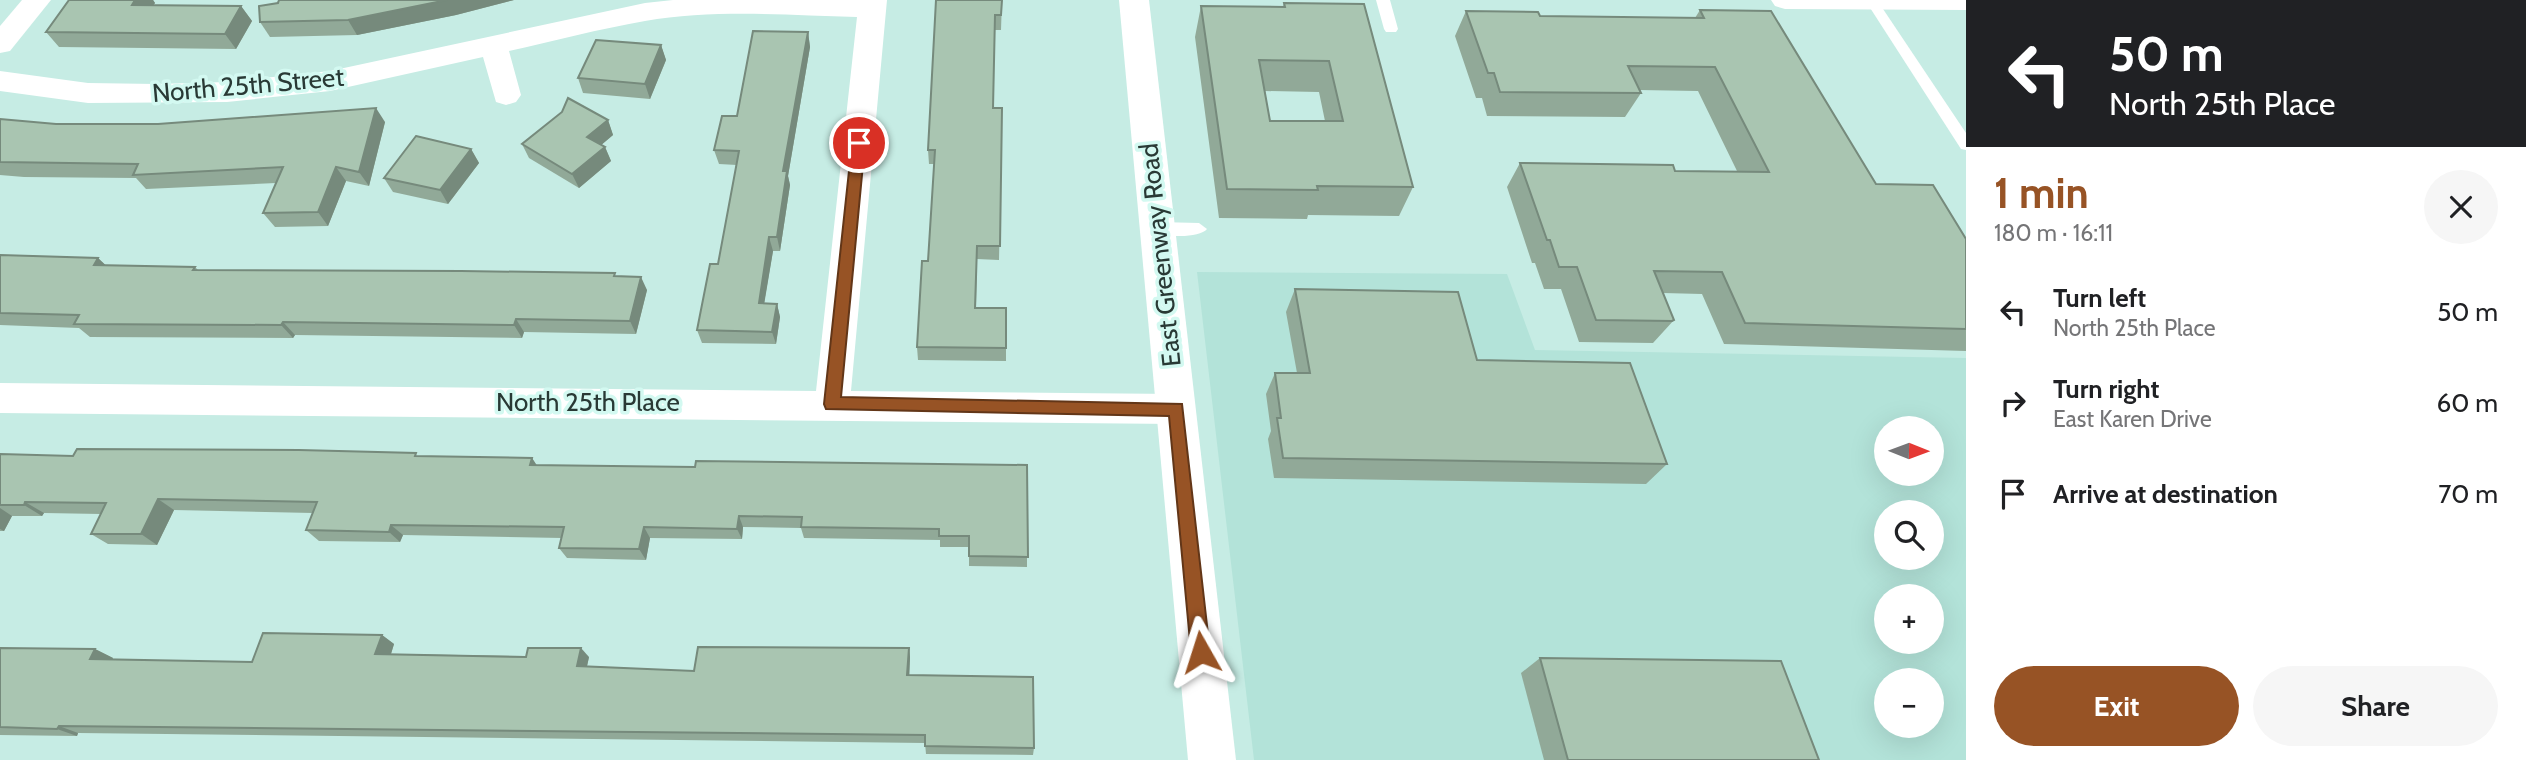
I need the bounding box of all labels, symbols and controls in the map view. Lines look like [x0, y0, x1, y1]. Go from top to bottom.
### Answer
text: 50 m [2109, 24, 2224, 83]
icon: left [1994, 28, 2085, 119]
street label: North 25th Street [151, 61, 345, 109]
text: North 25th Place [2109, 84, 2335, 123]
pin [829, 113, 889, 173]
icon: arrive [840, 124, 878, 162]
street label: East Greenway Road [1132, 142, 1188, 368]
text: 1 min [1994, 167, 2089, 219]
button: close [2424, 170, 2498, 244]
text: 180 m · 16:11 [1994, 219, 2113, 247]
text: Turn left [2053, 282, 2146, 314]
icon: left [1994, 293, 2032, 331]
text: 50 m [2437, 296, 2498, 328]
text: North 25th Place [2053, 314, 2216, 342]
text: Turn right [2053, 373, 2159, 405]
icon: right [1994, 384, 2032, 422]
street label: North 25th Place [496, 386, 680, 418]
text: 60 m [2436, 387, 2498, 419]
text: East Karen Drive [2053, 405, 2212, 433]
north arrow [1874, 416, 1944, 486]
map controls [1874, 416, 1944, 738]
icon: arrive [1994, 475, 2032, 513]
text: Arrive at destination [2053, 478, 2278, 510]
text: 70 m [2438, 478, 2498, 510]
button: search [1874, 500, 1944, 570]
button: + [1874, 584, 1944, 654]
position arrow [1164, 615, 1238, 689]
button: Exit [1994, 666, 2239, 746]
button: Share [2253, 666, 2498, 746]
button: − [1874, 668, 1944, 738]

